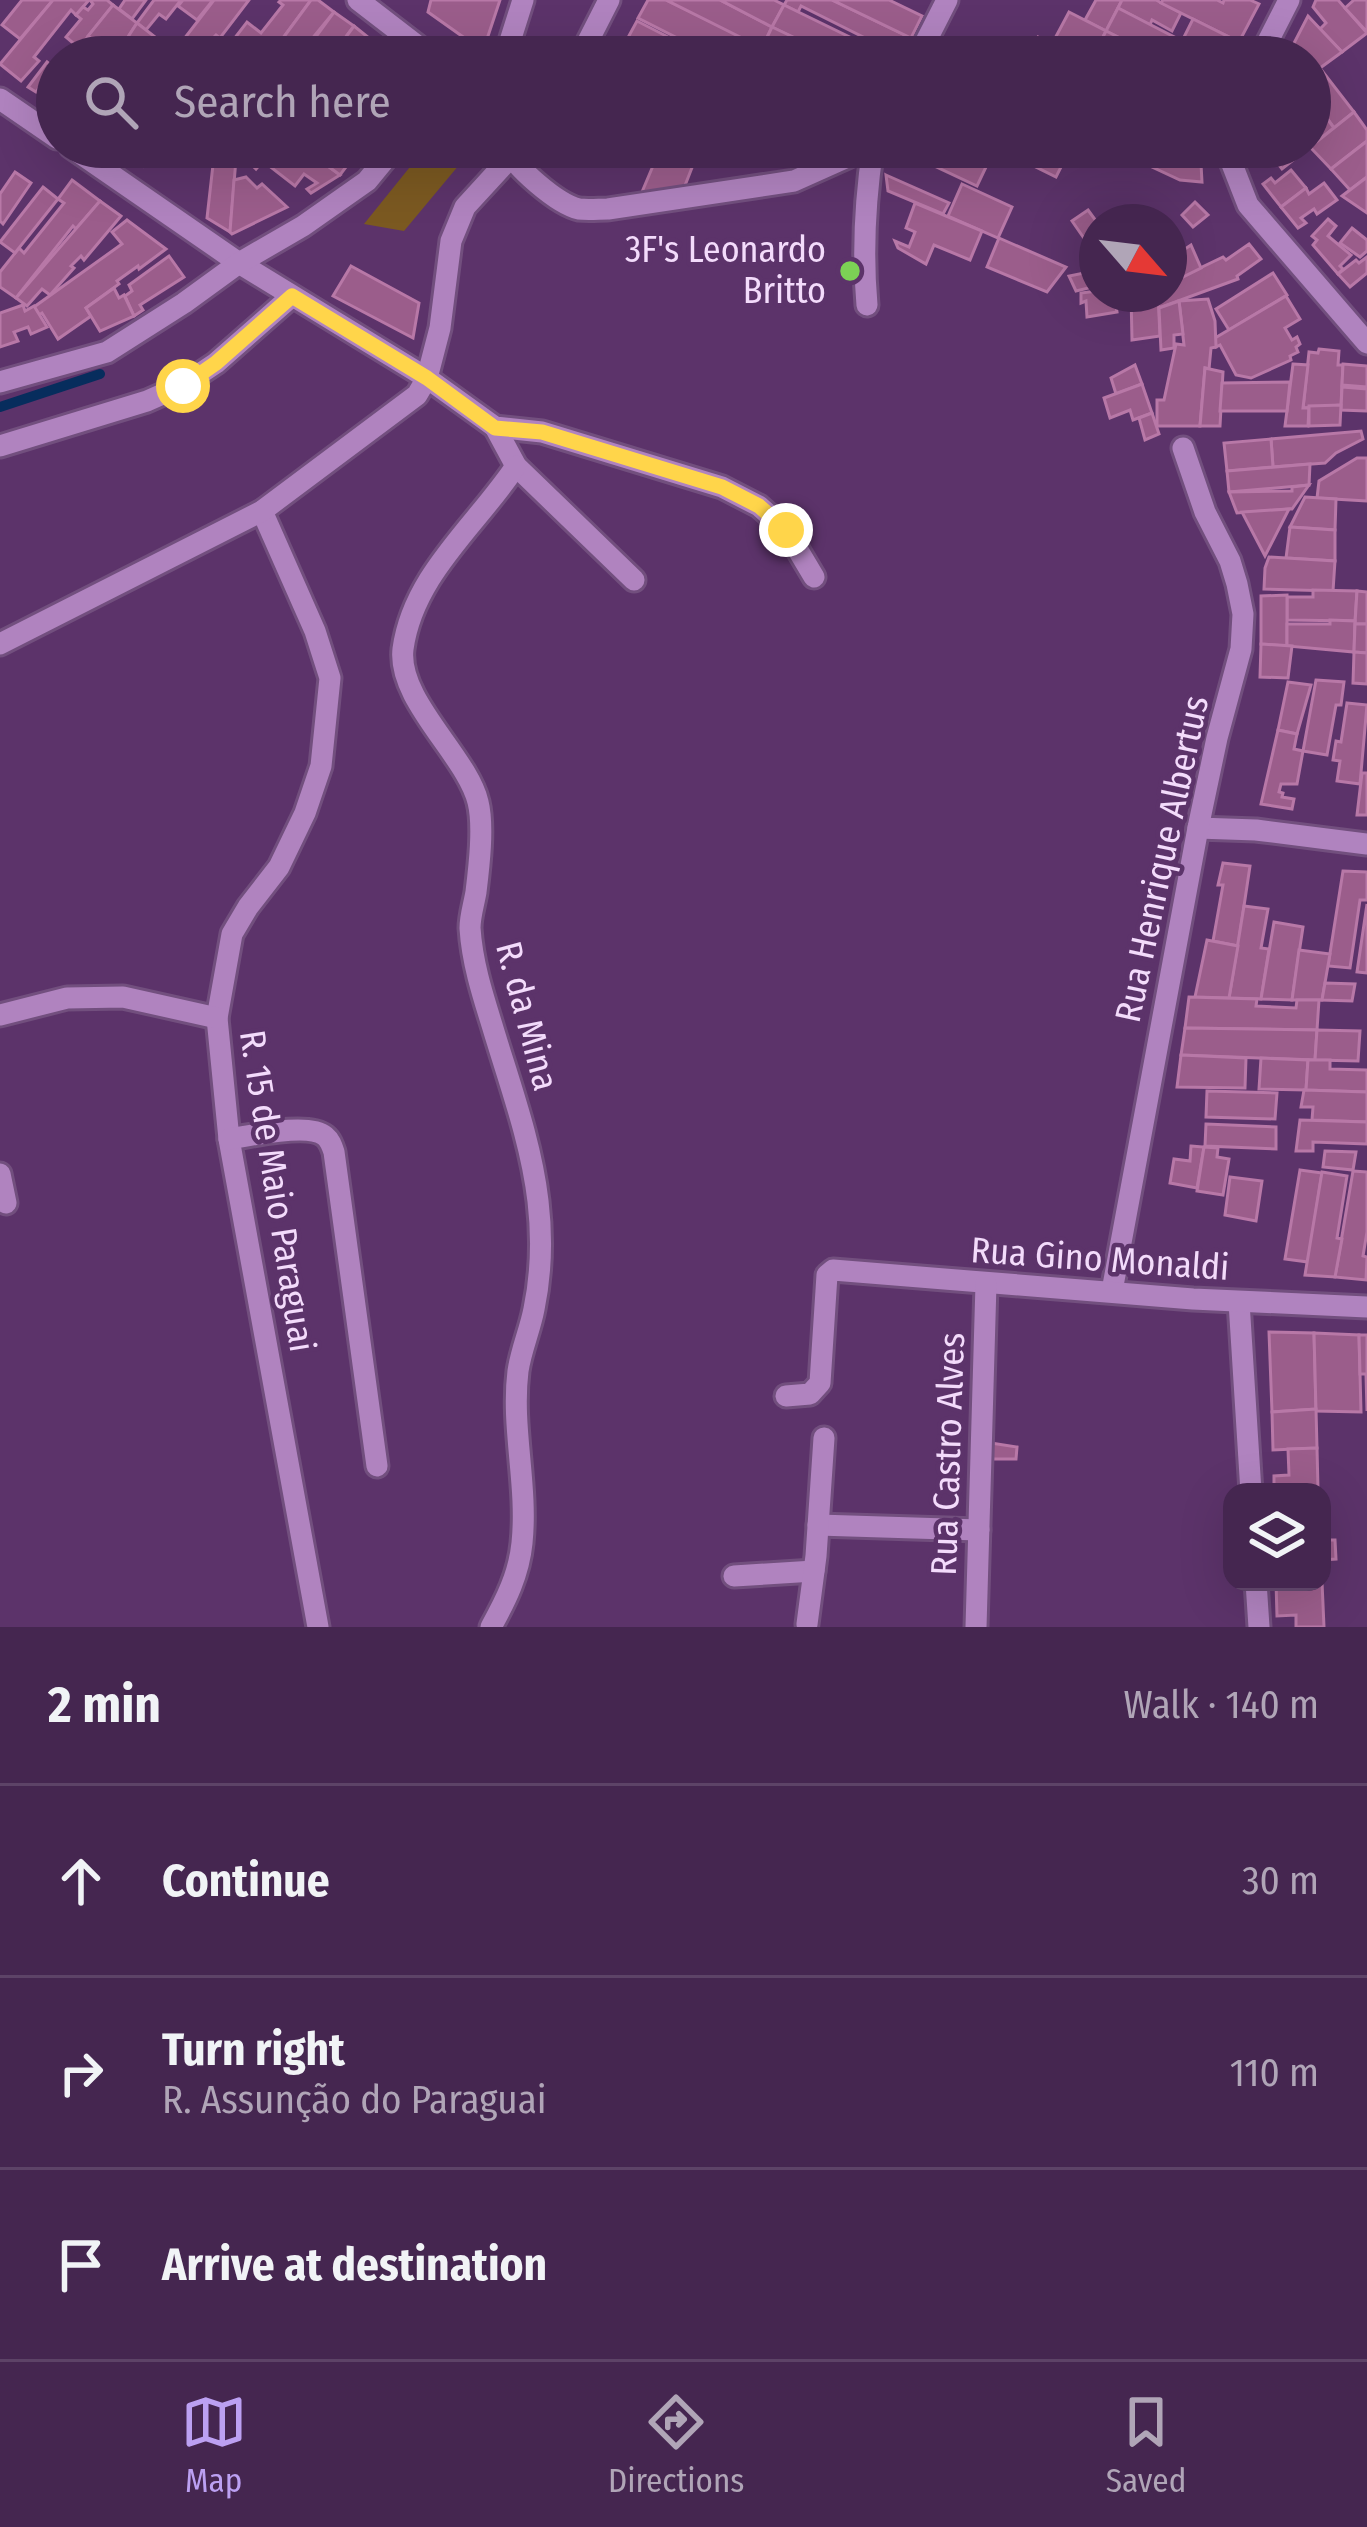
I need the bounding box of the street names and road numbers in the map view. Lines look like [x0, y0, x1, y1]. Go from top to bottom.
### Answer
street label: Rua Henrique Albertus [1106, 692, 1218, 1026]
street label: R. da Mina [486, 937, 568, 1095]
street label: R. 15 de Maio Paraguai [230, 1027, 324, 1355]
street label: Rua Gino Monaldi [969, 1228, 1231, 1290]
street label: Rua Castro Alves [922, 1332, 974, 1576]

